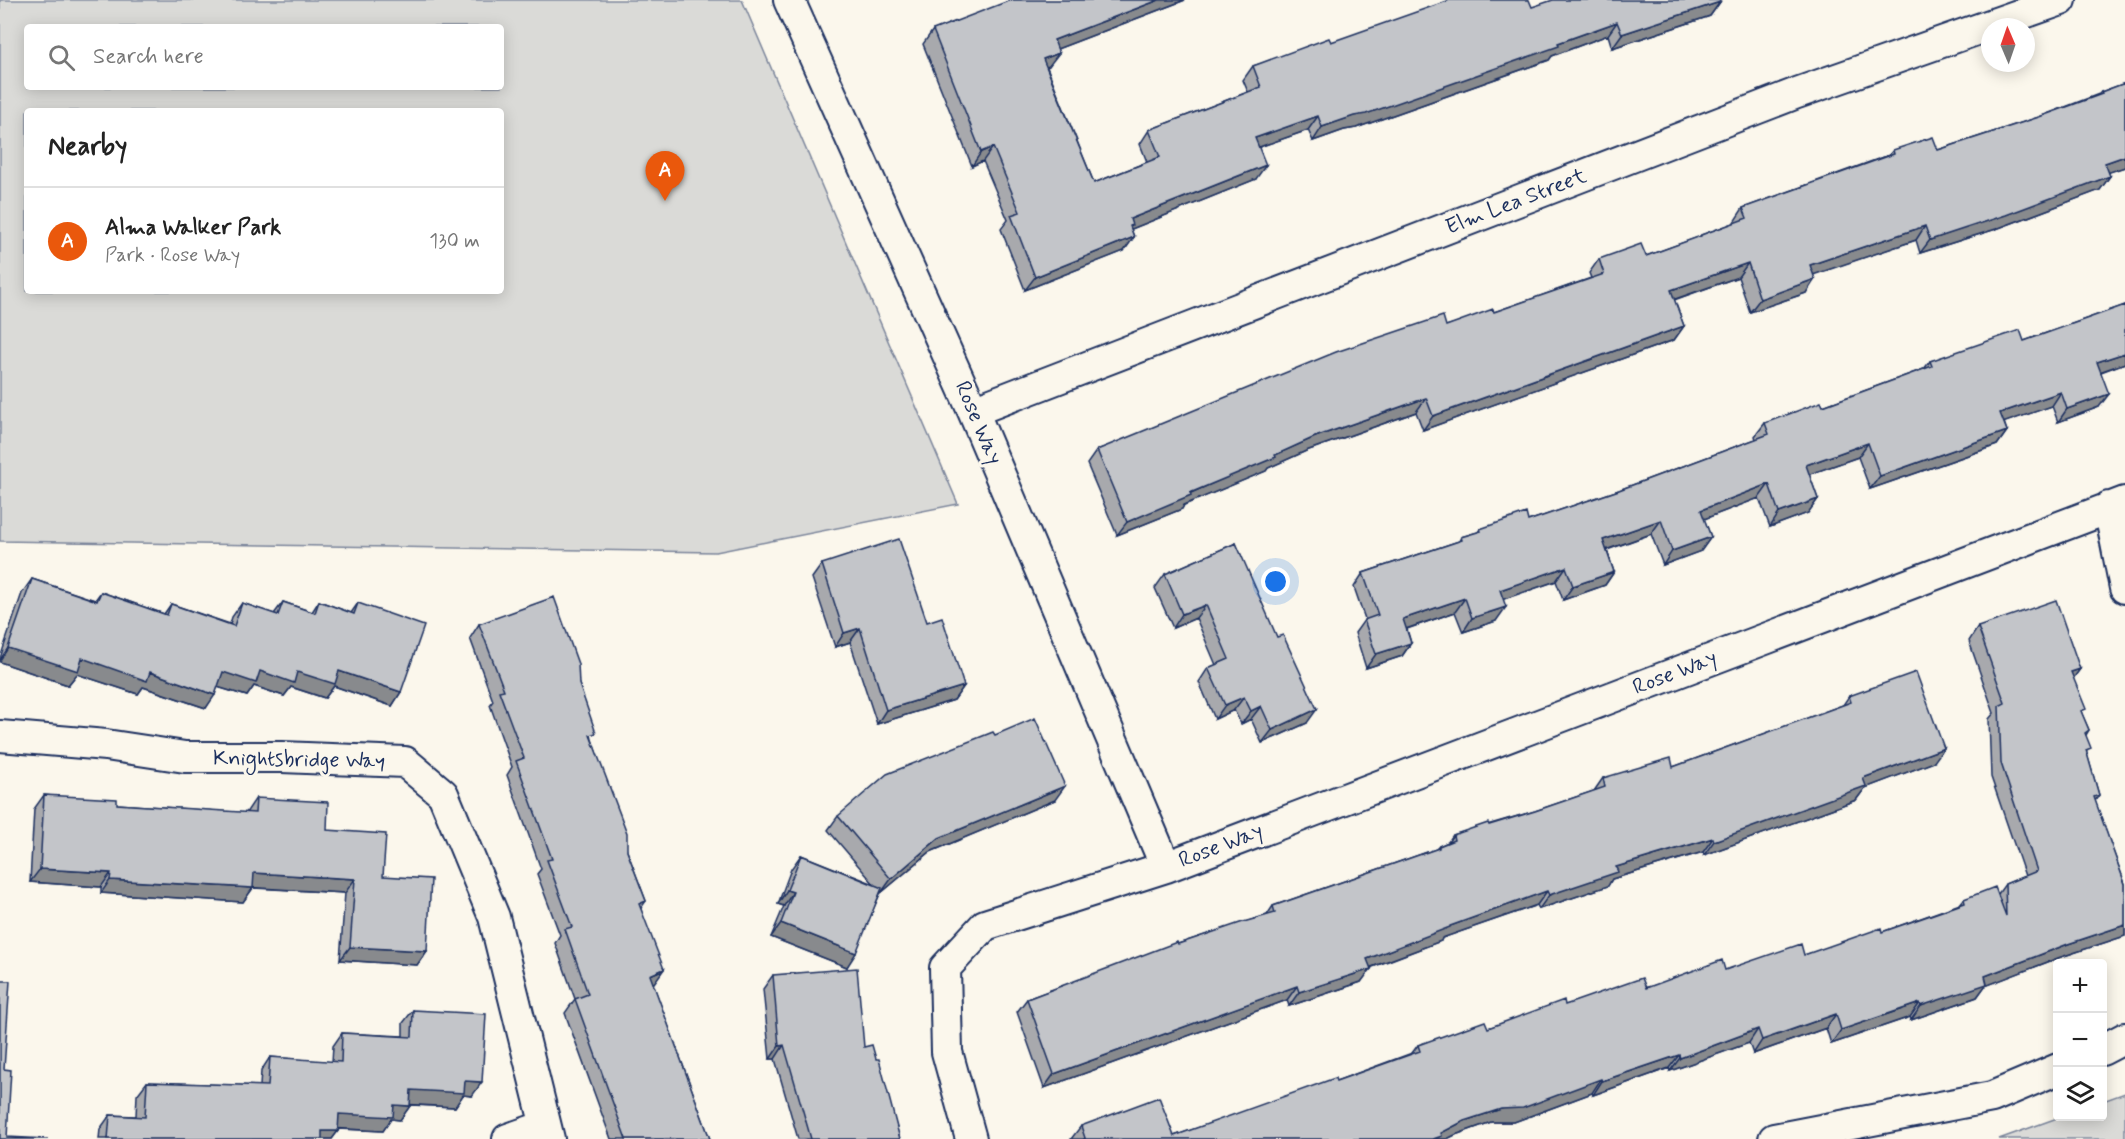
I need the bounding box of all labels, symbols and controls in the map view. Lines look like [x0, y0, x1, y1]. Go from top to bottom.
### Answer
north arrow [1981, 18, 2035, 72]
search box [24, 24, 504, 90]
icon: search [45, 41, 78, 74]
text: Search here [93, 43, 204, 71]
text: Nearby [48, 130, 127, 164]
pin: A [646, 152, 684, 201]
street label: Elm Lea Street [1441, 162, 1591, 242]
text: Alma Walker Park [105, 214, 281, 242]
text: A [61, 228, 74, 255]
text: 130 m [429, 228, 480, 255]
text: Park · Rose Way [105, 242, 240, 269]
street label: Rose Way [948, 377, 1008, 469]
your location [1261, 567, 1290, 596]
street label: Rose Way [1629, 644, 1721, 702]
street label: Knightsbridge Way [212, 744, 385, 779]
street label: Rose Way [1175, 817, 1267, 875]
map controls [2053, 959, 2107, 1121]
button: + [2053, 959, 2107, 1013]
button: − [2053, 1013, 2107, 1067]
button: layers [2053, 1067, 2107, 1121]

